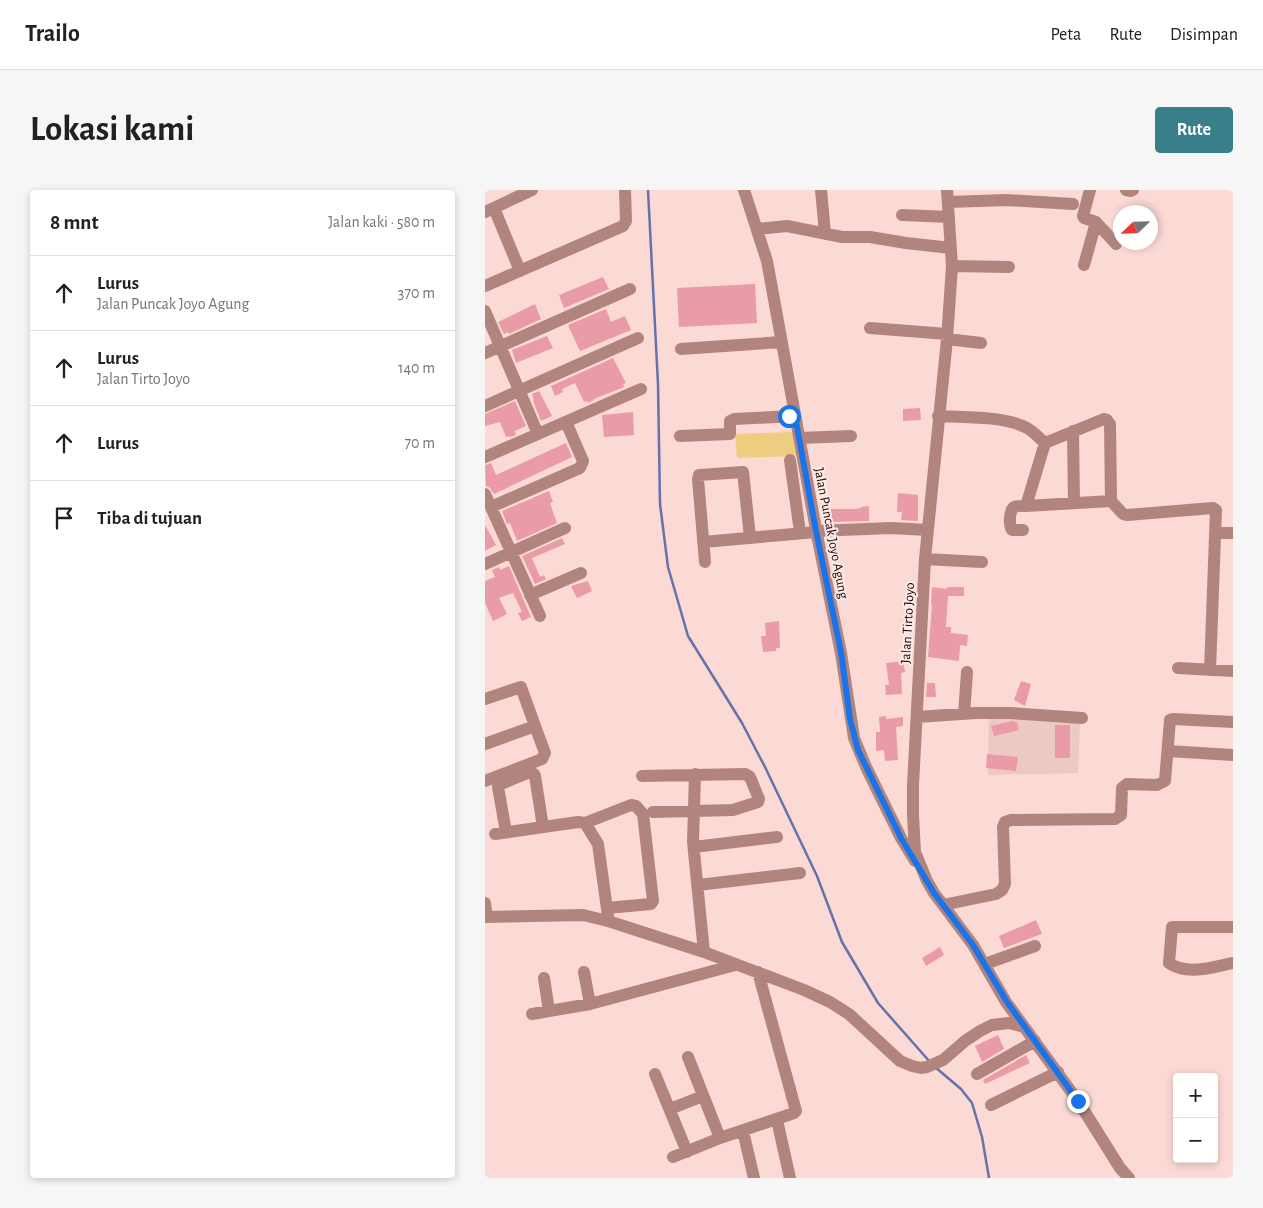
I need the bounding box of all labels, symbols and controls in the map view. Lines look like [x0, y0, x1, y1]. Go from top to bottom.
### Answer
text: Trailo [25, 22, 80, 46]
text: Peta [1050, 26, 1081, 44]
text: Rute [1109, 26, 1142, 44]
text: Disimpan [1170, 26, 1238, 44]
button: Rute [1155, 107, 1233, 153]
text: Lokasi kami [30, 112, 194, 147]
north arrow [1113, 205, 1158, 250]
text: 8 mnt [50, 212, 99, 233]
text: Jalan kaki · 580 m [328, 214, 435, 230]
text: Lurus [97, 274, 139, 293]
icon: ahead [50, 279, 78, 307]
text: 370 m [398, 285, 435, 301]
text: Jalan Puncak Joyo Agung [97, 296, 249, 312]
text: Lurus [97, 349, 139, 368]
icon: ahead [50, 354, 78, 382]
text: 140 m [398, 360, 435, 376]
text: Jalan Tirto Joyo [97, 371, 190, 387]
route start [778, 405, 801, 428]
icon: ahead [50, 429, 78, 457]
text: Lurus [97, 434, 139, 453]
text: 70 m [404, 435, 435, 451]
street label: Jalan Puncak Joyo Agung [811, 466, 851, 600]
icon: arrive [50, 504, 78, 532]
text: Tiba di tujuan [97, 509, 202, 528]
street label: Jalan Tirto Joyo [899, 582, 917, 664]
map controls [1173, 1073, 1218, 1163]
button: + [1173, 1073, 1218, 1118]
route end [1067, 1090, 1090, 1113]
button: − [1173, 1118, 1218, 1163]

